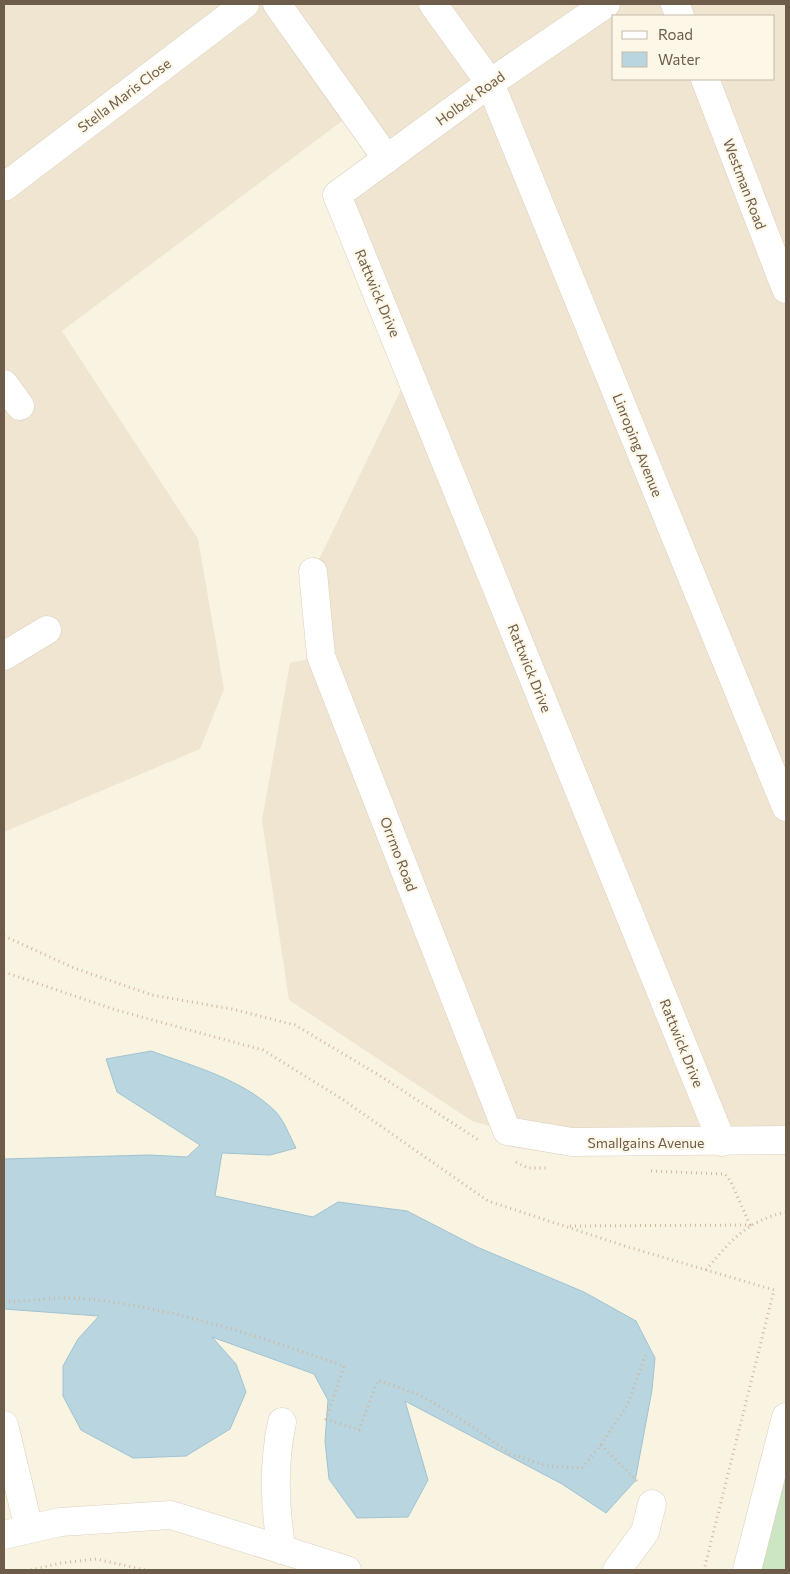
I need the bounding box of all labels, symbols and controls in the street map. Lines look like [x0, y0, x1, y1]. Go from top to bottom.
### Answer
legend [612, 15, 775, 80]
text: Road [658, 25, 693, 43]
text: Water [658, 50, 700, 68]
street label: Stella Maris Close [74, 54, 174, 136]
street label: Holbek Road [432, 67, 508, 129]
street label: Westman Road [720, 136, 770, 232]
street label: Rattwick Drive [352, 246, 404, 340]
street label: Linroping Avenue [609, 391, 667, 499]
street label: Rattwick Drive [505, 621, 555, 715]
street label: Orrmo Road [377, 814, 421, 894]
street label: Rattwick Drive [657, 996, 707, 1090]
street label: Smallgains Avenue [587, 1134, 705, 1151]

